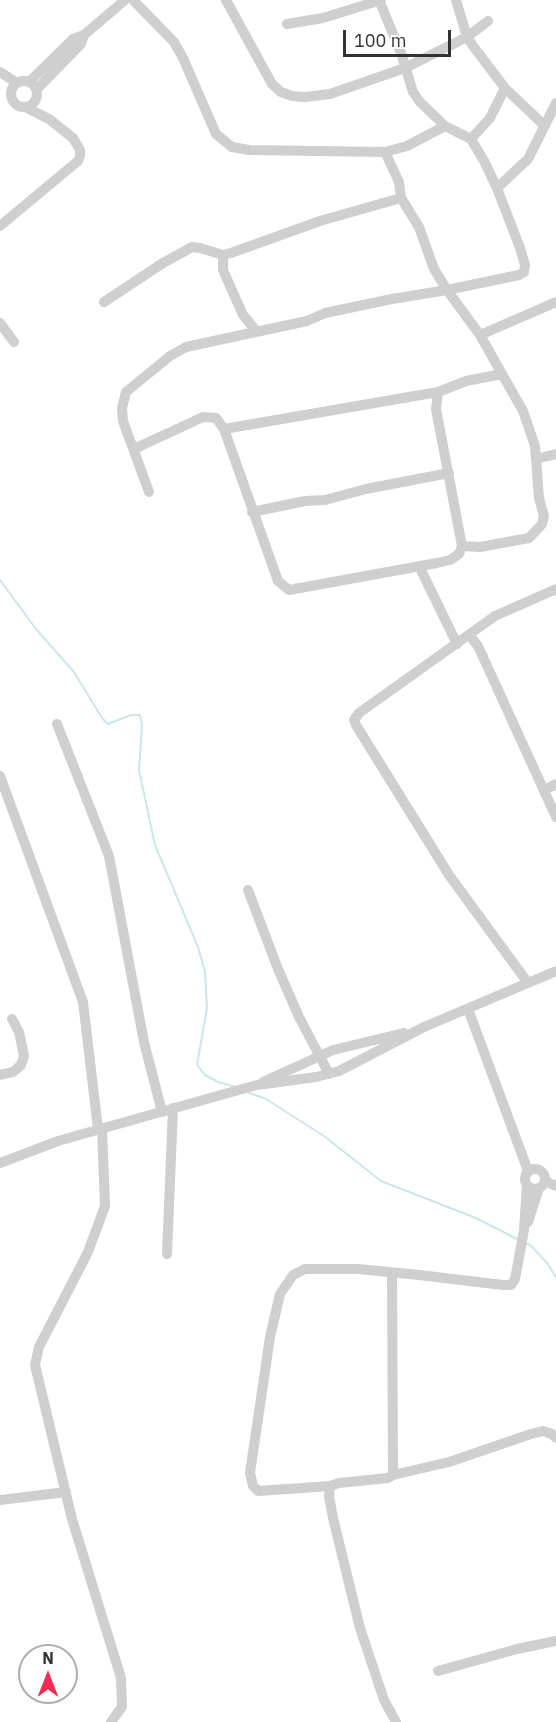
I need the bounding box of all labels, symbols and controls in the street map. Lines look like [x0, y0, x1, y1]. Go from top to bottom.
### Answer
scale bar [346, 18, 454, 56]
text: 100 m [354, 29, 406, 52]
north arrow [18, 1644, 78, 1704]
text: N [42, 1648, 54, 1668]

